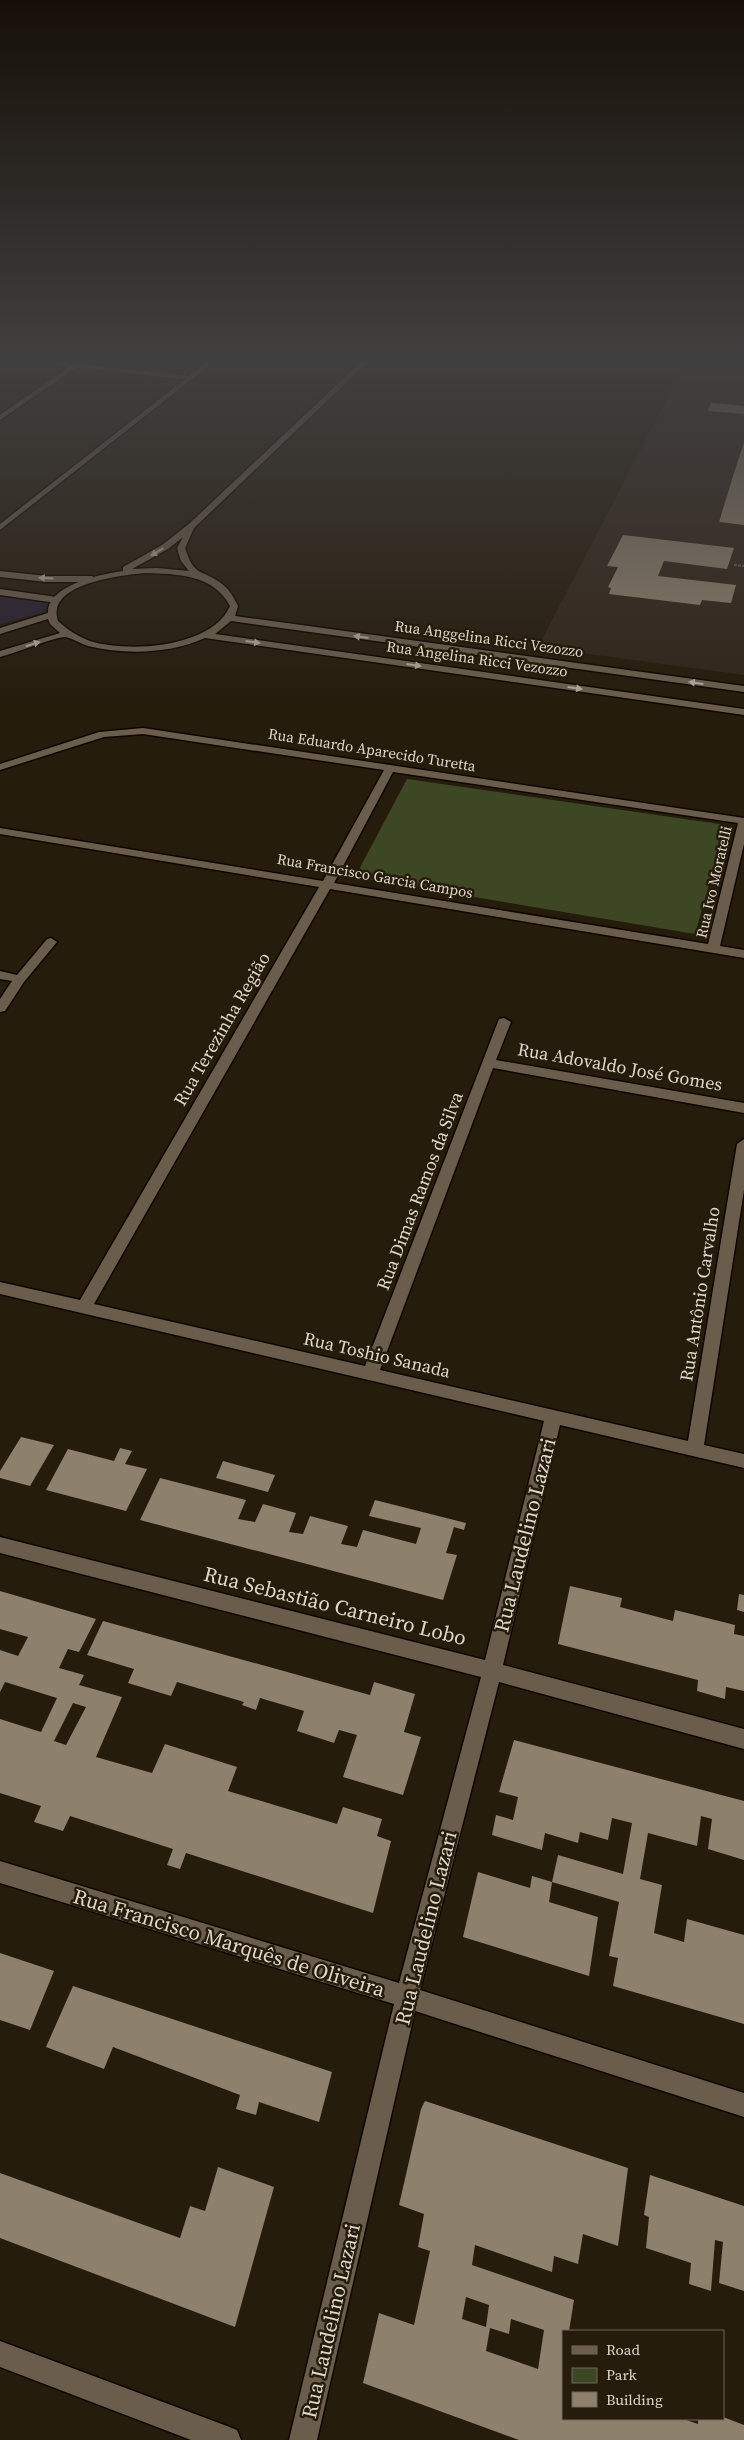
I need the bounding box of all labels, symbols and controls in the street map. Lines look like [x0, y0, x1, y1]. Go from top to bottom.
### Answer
one-way arrow [151, 548, 164, 557]
one-way arrow [38, 574, 54, 582]
street label: Rua Anggelina Ricci Vezozzo [393, 615, 585, 662]
one-way arrow [353, 632, 369, 640]
street label: Rua Angelina Ricci Vezozzo [385, 635, 569, 682]
one-way arrow [246, 638, 262, 646]
one-way arrow [25, 640, 40, 648]
one-way arrow [407, 661, 423, 669]
one-way arrow [687, 679, 703, 687]
one-way arrow [568, 684, 584, 692]
street label: Rua Eduardo Aparecido Turetta [267, 723, 478, 776]
street label: Rua Ivo Moratelli [690, 824, 737, 940]
street label: Rua Francisco Garcia Campos [275, 848, 475, 903]
street label: Rua Terezinha Região [167, 947, 276, 1110]
street label: Rua Adovaldo José Gomes [516, 1036, 725, 1097]
street label: Rua Dimas Ramos da Silva [370, 1087, 469, 1294]
street label: Rua Antônio Carvalho [673, 1205, 726, 1383]
street label: Rua Toshio Sanada [301, 1325, 454, 1384]
street label: Rua Laudelino Lazari [486, 1435, 563, 1635]
street label: Rua Sebastião Carneiro Lobo [201, 1559, 469, 1652]
street label: Rua Laudelino Lazari [387, 1828, 464, 2028]
street label: Rua Francisco Marquês de Oliveira [70, 1881, 389, 2004]
street label: Rua Laudelino Lazari [294, 2221, 367, 2421]
legend [562, 2330, 724, 2420]
text: Road [606, 2339, 640, 2360]
text: Park [606, 2364, 638, 2385]
text: Building [606, 2389, 663, 2410]

